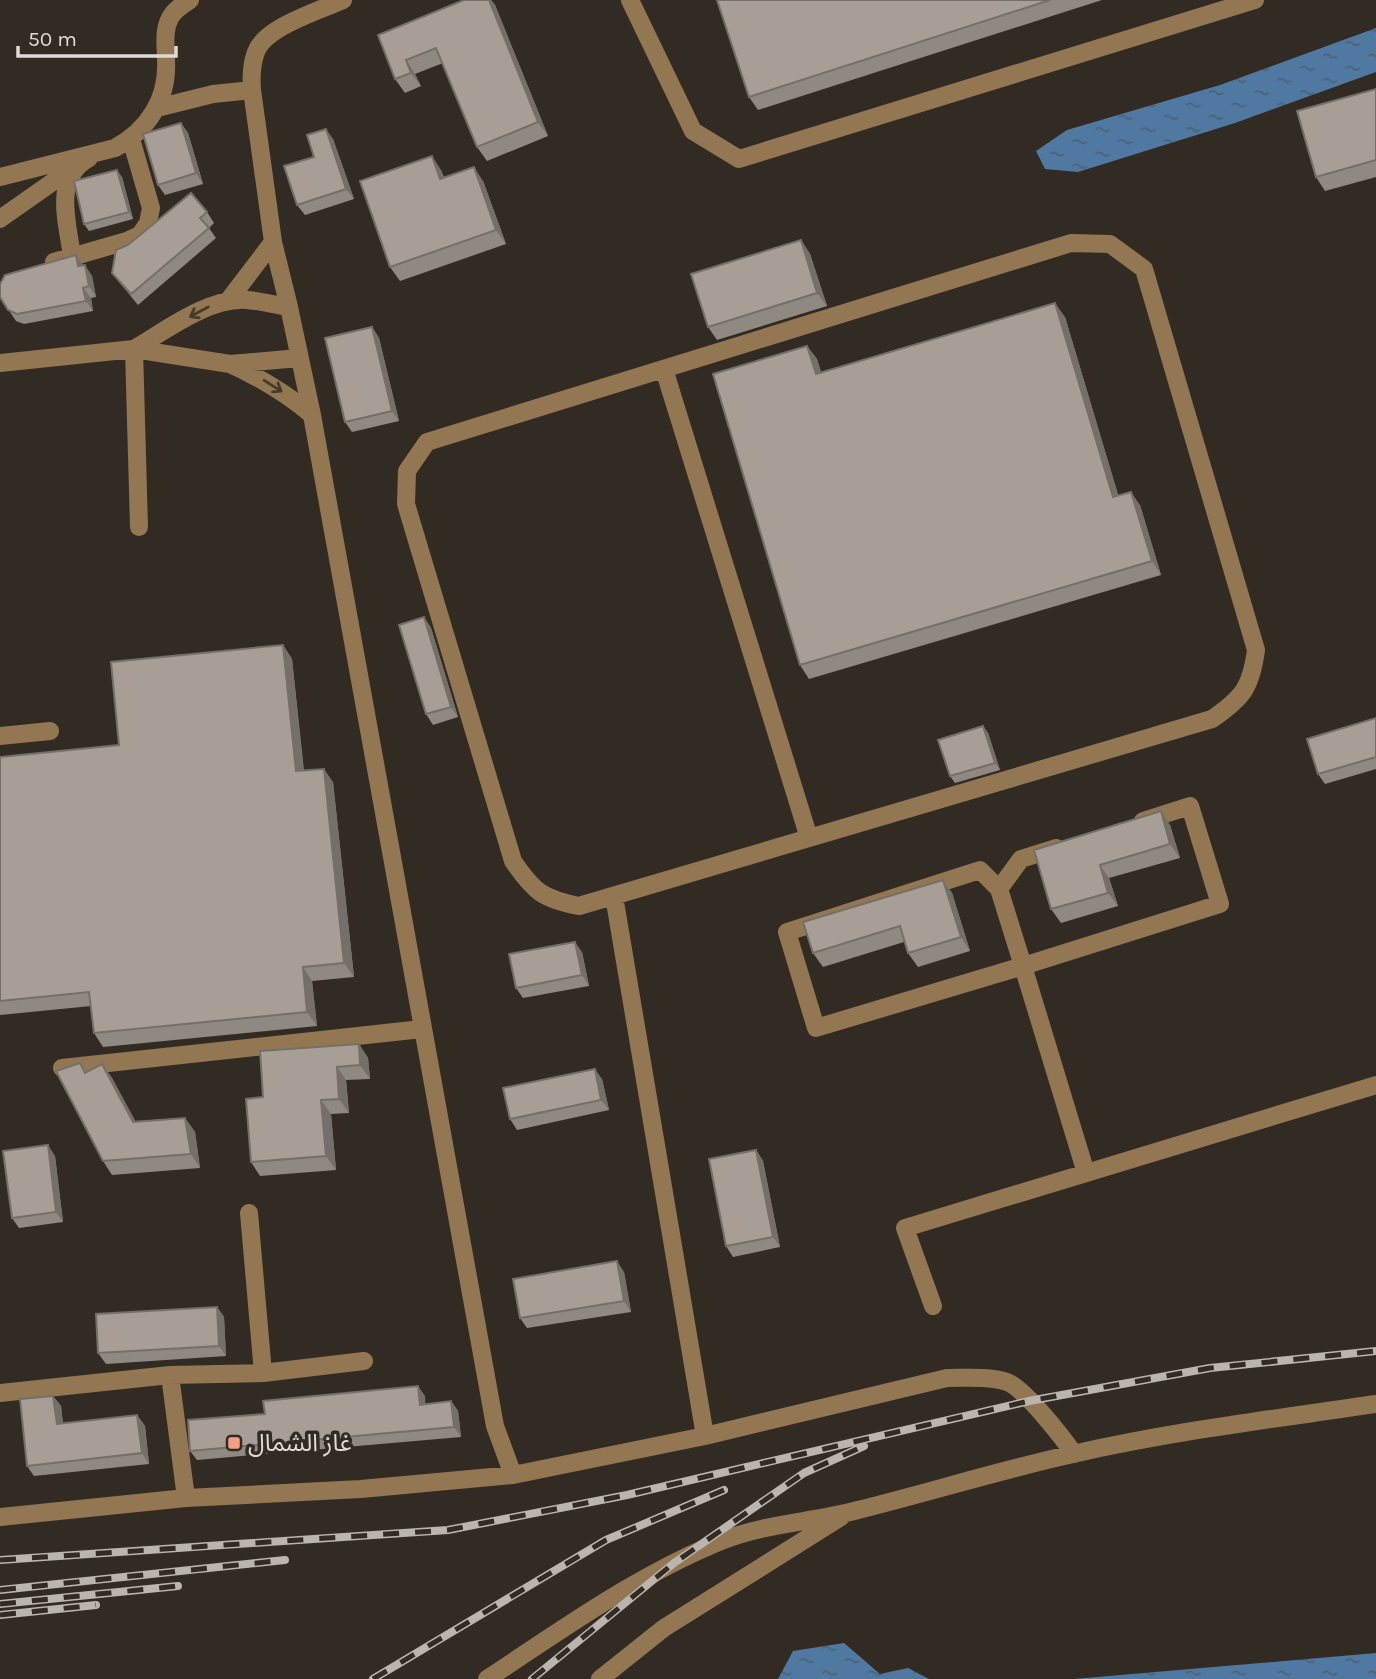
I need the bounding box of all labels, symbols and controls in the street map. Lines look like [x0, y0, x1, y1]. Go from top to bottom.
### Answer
scale bar [18, 14, 175, 58]
text: 50 m [28, 27, 77, 51]
one-way arrow [190, 305, 210, 319]
one-way arrow [263, 379, 283, 393]
place label: غاز الشمال [248, 1429, 351, 1457]
marker: غاز الشمال [226, 1435, 242, 1451]

